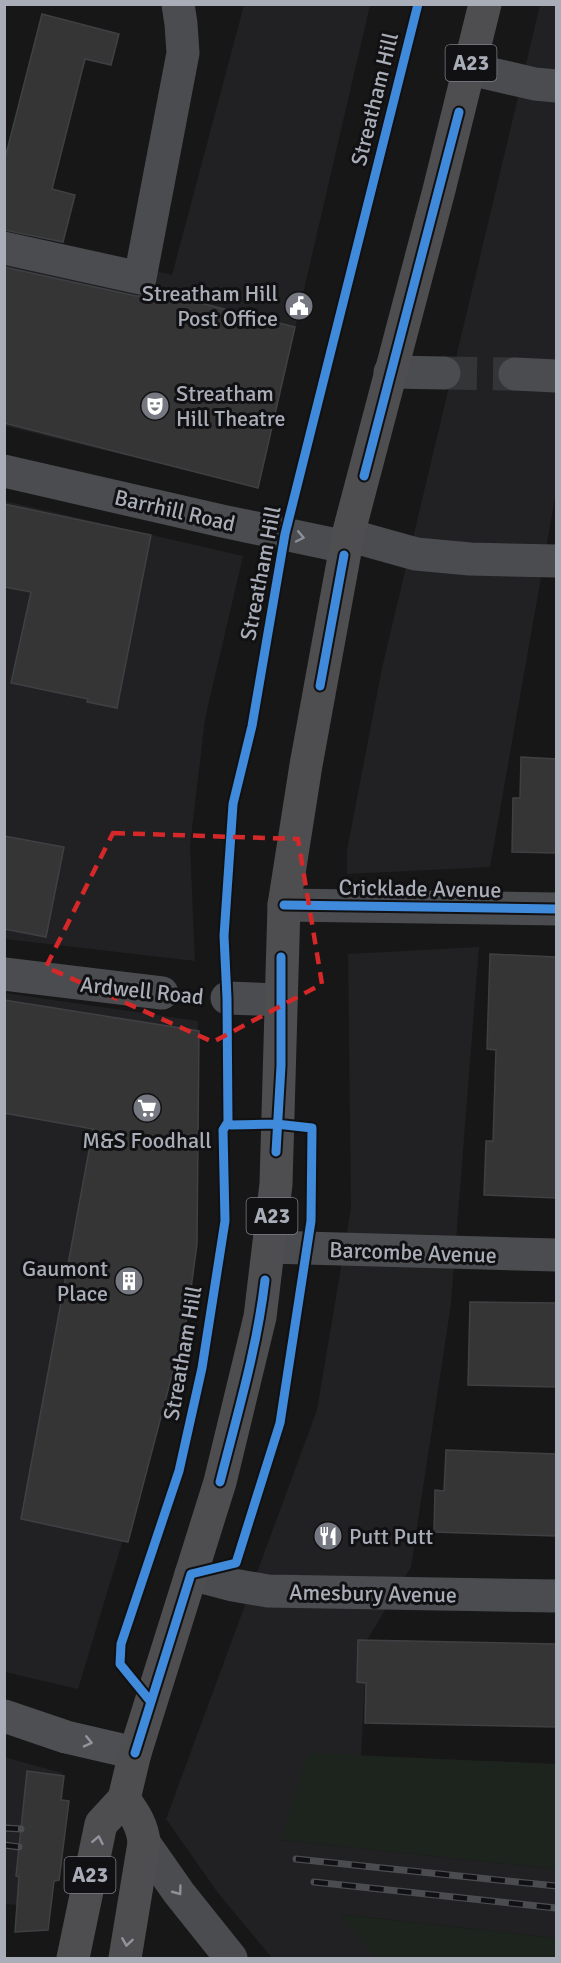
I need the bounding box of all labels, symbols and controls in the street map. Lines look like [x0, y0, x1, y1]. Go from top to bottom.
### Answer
street label: Streatham Hill [345, 30, 404, 168]
road number: A23 [446, 45, 496, 81]
place label: Streatham Hill Post Office [142, 280, 278, 332]
public building icon: Streatham Hill Post Office [283, 290, 315, 322]
place label: Streatham Hill Theatre [176, 380, 285, 432]
theatre icon: Streatham Hill Theatre [139, 390, 171, 422]
street label: Barrhill Road [112, 483, 238, 537]
street label: Streatham Hill [234, 504, 287, 643]
one-way arrow [294, 530, 304, 543]
street label: Cricklade Avenue [338, 874, 502, 903]
street label: Ardwell Road [79, 971, 205, 1010]
supermarket icon: M&S Foodhall [131, 1092, 163, 1124]
place label: M&S Foodhall [82, 1127, 212, 1154]
road number: A23 [246, 1198, 298, 1234]
street label: Barcombe Avenue [329, 1236, 497, 1269]
place label: Gaumont Place [22, 1255, 108, 1307]
building icon: Gaumont Place [113, 1265, 145, 1297]
street label: Streatham Hill [157, 1284, 208, 1423]
restaurant icon: Putt Putt [312, 1520, 344, 1552]
place label: Putt Putt [349, 1523, 433, 1550]
street label: Amesbury Avenue [289, 1579, 457, 1608]
one-way arrow [83, 1735, 93, 1748]
one-way arrow [91, 1835, 104, 1845]
road number: A23 [64, 1857, 116, 1893]
one-way arrow [171, 1884, 182, 1895]
one-way arrow [121, 1937, 134, 1947]

